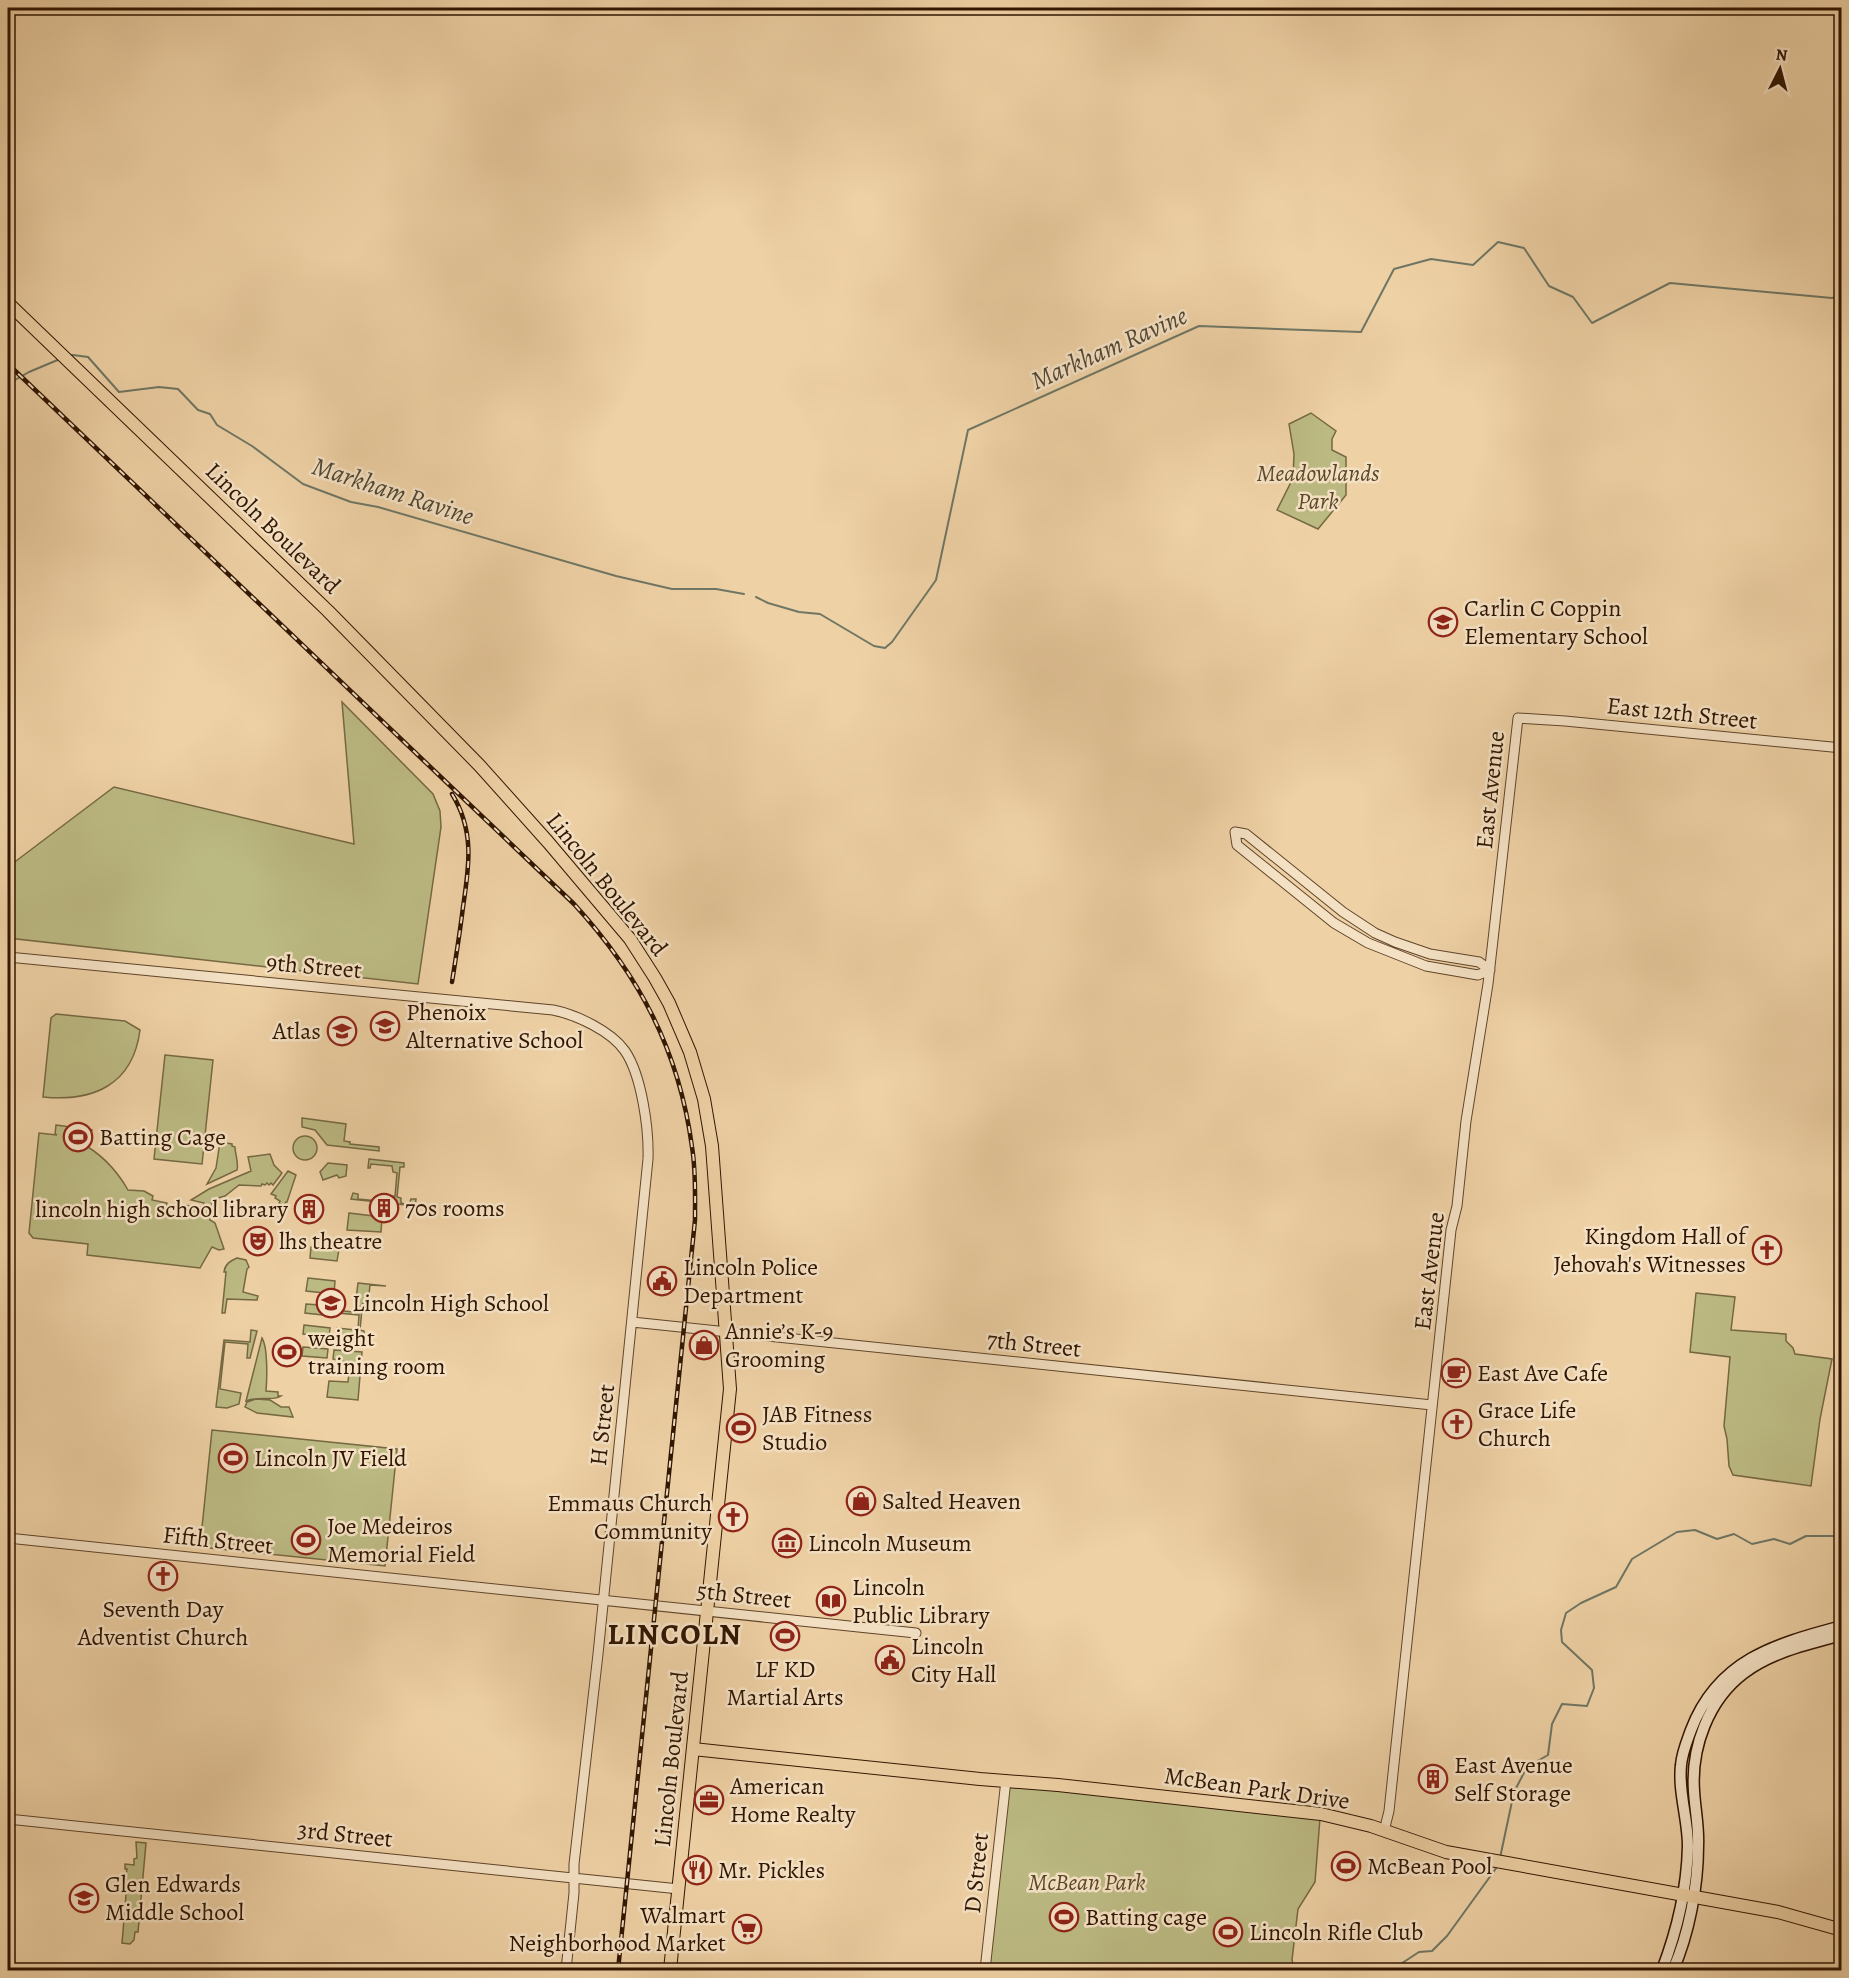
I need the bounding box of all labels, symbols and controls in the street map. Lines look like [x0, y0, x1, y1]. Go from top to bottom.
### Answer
north arrow [1750, 39, 1810, 99]
text: N [1775, 44, 1789, 67]
water label: Markham Ravine [1025, 298, 1193, 398]
water label: Markham Ravine [308, 448, 478, 534]
street label: Lincoln Boulevard [198, 455, 348, 601]
park label: Meadowlands Park [1257, 457, 1379, 517]
place label: Carlin C Coppin Elementary School [1464, 592, 1648, 652]
school or university icon: Carlin C Coppin Elementary School [1427, 606, 1459, 638]
street label: East 12th Street [1605, 689, 1759, 737]
street label: East Avenue [1468, 729, 1512, 851]
street label: Lincoln Boulevard [539, 805, 675, 963]
street label: 9th Street [265, 946, 363, 986]
place label: Phenoix Alternative School [405, 996, 583, 1056]
school or university icon: Phenoix Alternative School [369, 1010, 401, 1042]
place label: Atlas [271, 1015, 321, 1047]
school or university icon: Atlas [326, 1015, 358, 1047]
sports icon: Batting Cage [62, 1121, 94, 1153]
place label: Batting Cage [99, 1121, 226, 1153]
building icon: 70s rooms [368, 1192, 400, 1224]
place label: 70s rooms [405, 1192, 505, 1224]
place label: lincoln high school library [35, 1193, 288, 1225]
building icon: lincoln high school library [293, 1193, 325, 1225]
street label: East Avenue [1406, 1210, 1452, 1332]
place label: Kingdom Hall of Jehovah's Witnesses [1553, 1220, 1749, 1280]
theatre icon: lhs theatre [242, 1225, 274, 1257]
place label: lhs theatre [279, 1225, 382, 1257]
church icon: Kingdom Hall of Jehovah's Witnesses [1751, 1234, 1783, 1266]
place label: Lincoln Police Department [683, 1251, 818, 1311]
public building icon: Lincoln Police Department [646, 1265, 678, 1297]
school or university icon: Lincoln High School [315, 1287, 347, 1319]
place label: Lincoln High School [352, 1287, 549, 1319]
place label: Annie’s K-9 Grooming [724, 1315, 833, 1375]
place label: weight training room [307, 1322, 446, 1382]
street label: 7th Street [985, 1323, 1083, 1365]
shop icon: Annie’s K-9 Grooming [688, 1329, 720, 1361]
sports icon: weight training room [271, 1336, 303, 1368]
cafe icon: East Ave Cafe [1440, 1357, 1472, 1389]
place label: East Ave Cafe [1477, 1357, 1608, 1389]
street label: H Street [582, 1383, 622, 1467]
place label: Grace Life Church [1478, 1394, 1576, 1454]
place label: JAB Fitness Studio [762, 1398, 872, 1458]
church icon: Grace Life Church [1441, 1408, 1473, 1440]
sports icon: JAB Fitness Studio [725, 1412, 757, 1444]
sports icon: Lincoln JV Field [217, 1442, 249, 1474]
place label: Lincoln JV Field [254, 1442, 407, 1474]
shop icon: Salted Heaven [845, 1485, 877, 1517]
place label: Salted Heaven [882, 1485, 1021, 1517]
place label: Emmaus Church Community [547, 1487, 712, 1547]
church icon: Emmaus Church Community [717, 1501, 749, 1533]
place label: Joe Medeiros Memorial Field [327, 1510, 475, 1570]
street label: Fifth Street [161, 1518, 275, 1562]
sports icon: Joe Medeiros Memorial Field [290, 1524, 322, 1556]
museum icon: Lincoln Museum [771, 1527, 803, 1559]
place label: Lincoln Museum [808, 1527, 972, 1559]
church icon: Seventh Day Adventist Church [147, 1560, 179, 1592]
place label: Lincoln Public Library [852, 1571, 990, 1631]
street label: 5th Street [695, 1574, 793, 1616]
library icon: Lincoln Public Library [815, 1585, 847, 1617]
place label: Seventh Day Adventist Church [77, 1593, 248, 1653]
district label: LINCOLN [608, 1614, 742, 1654]
sports icon: LF KD Martial Arts [769, 1620, 801, 1652]
place label: Lincoln City Hall [911, 1630, 996, 1690]
public building icon: Lincoln City Hall [874, 1644, 906, 1676]
place label: LF KD Martial Arts [726, 1653, 844, 1713]
street label: Lincoln Boulevard [646, 1669, 696, 1848]
place label: East Avenue Self Storage [1454, 1749, 1573, 1809]
street label: McBean Park Drive [1162, 1759, 1352, 1817]
building icon: East Avenue Self Storage [1417, 1763, 1449, 1795]
place label: American Home Realty [729, 1770, 856, 1830]
office icon: American Home Realty [693, 1784, 725, 1816]
street label: 3rd Street [296, 1813, 394, 1855]
street label: D Street [956, 1831, 996, 1915]
sports icon: McBean Pool [1330, 1850, 1362, 1882]
place label: McBean Pool [1367, 1850, 1492, 1882]
restaurant icon: Mr. Pickles [681, 1854, 713, 1886]
place label: Mr. Pickles [718, 1854, 825, 1886]
park label: McBean Park [1028, 1866, 1146, 1898]
place label: Glen Edwards Middle School [105, 1868, 244, 1928]
school or university icon: Glen Edwards Middle School [68, 1882, 100, 1914]
place label: Walmart Neighborhood Market [509, 1899, 726, 1959]
sports icon: Batting cage [1048, 1901, 1080, 1933]
place label: Batting cage [1085, 1901, 1207, 1933]
supermarket icon: Walmart Neighborhood Market [731, 1913, 763, 1945]
sports icon: Lincoln Rifle Club [1212, 1916, 1244, 1948]
place label: Lincoln Rifle Club [1249, 1916, 1423, 1948]

